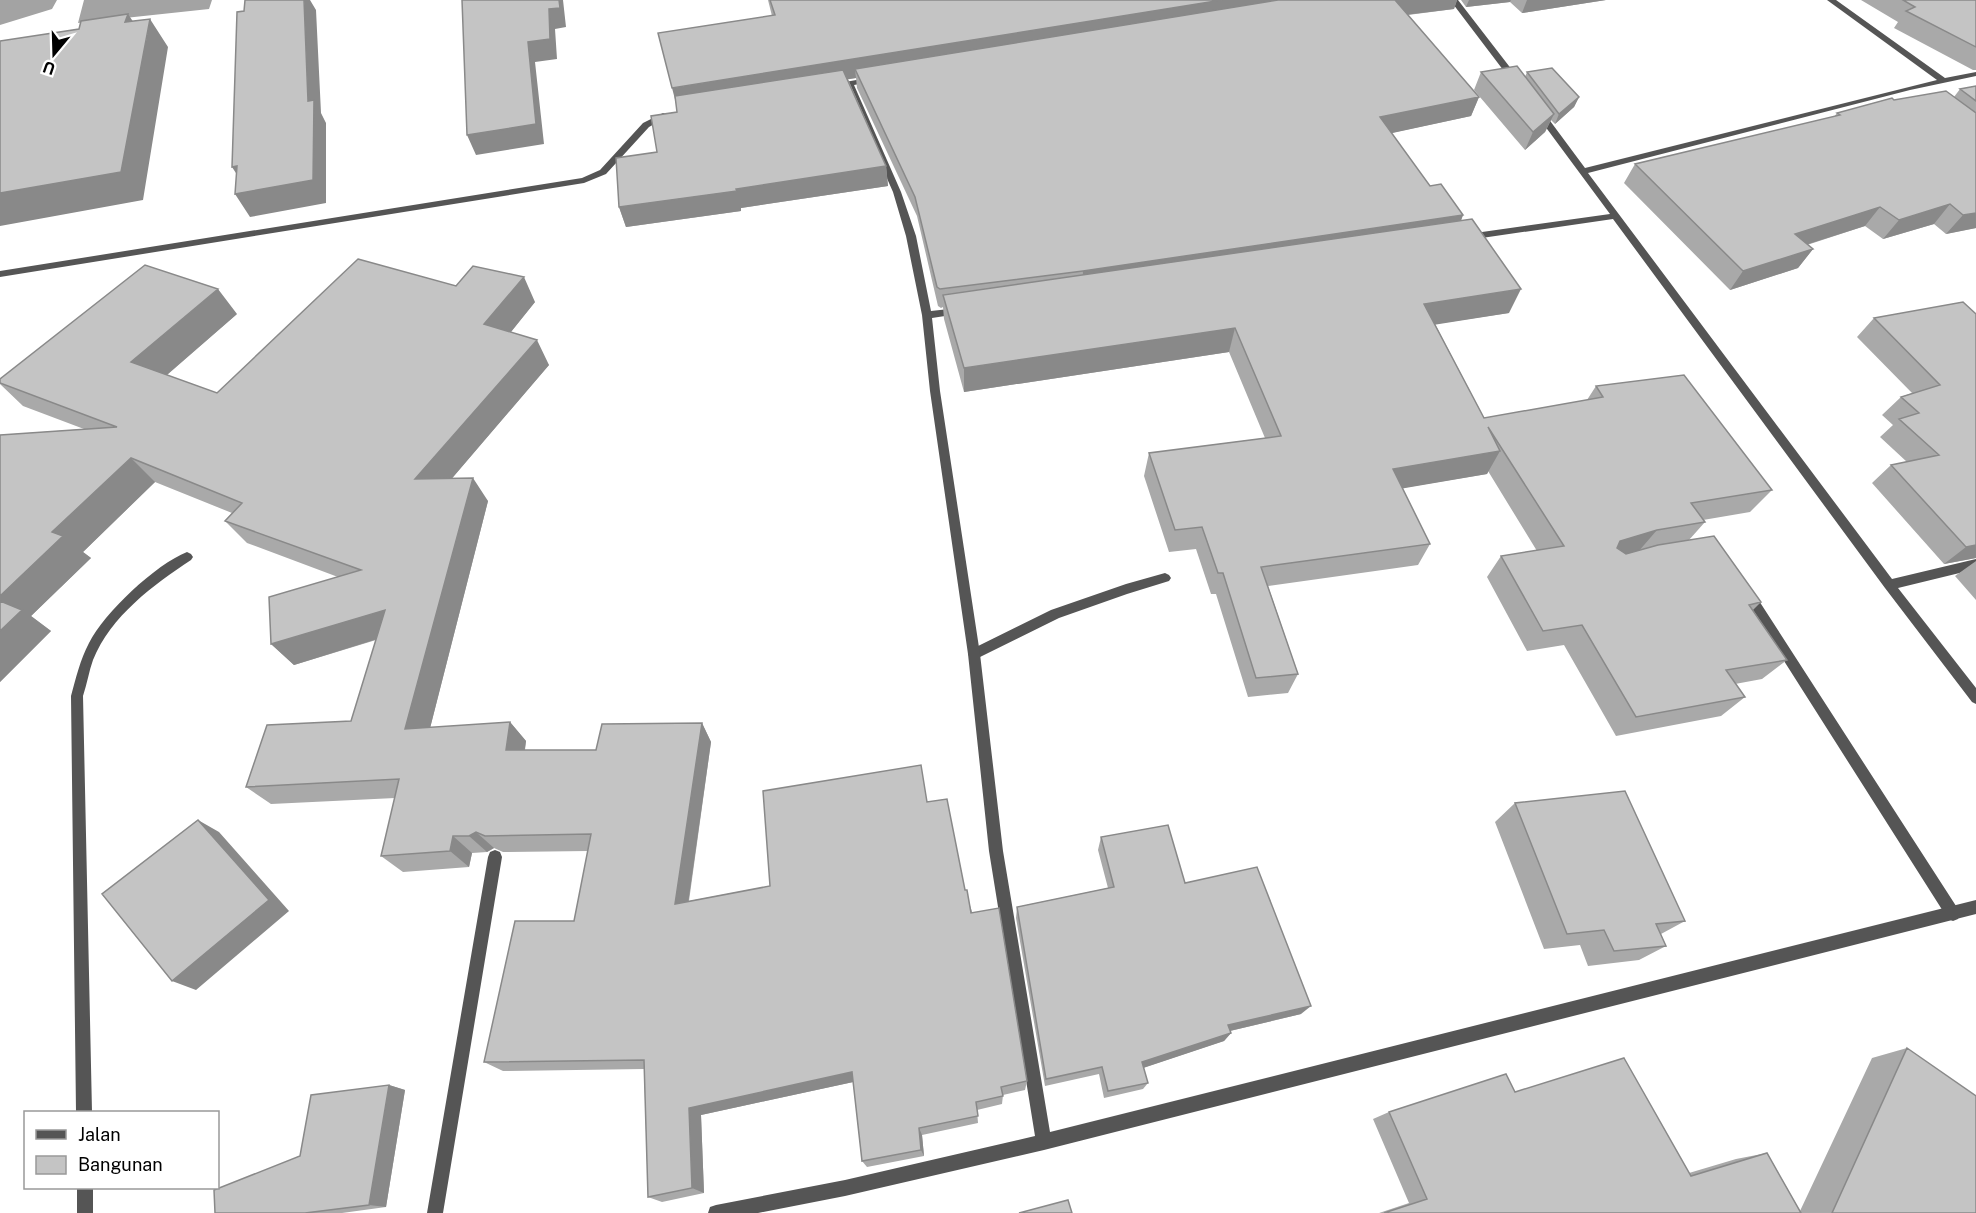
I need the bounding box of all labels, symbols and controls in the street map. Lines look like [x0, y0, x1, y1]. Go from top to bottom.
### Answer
north arrow [24, 24, 84, 84]
text: U [41, 57, 58, 79]
legend [24, 1111, 219, 1189]
text: Jalan [78, 1124, 121, 1145]
text: Bangunan [78, 1154, 163, 1175]

